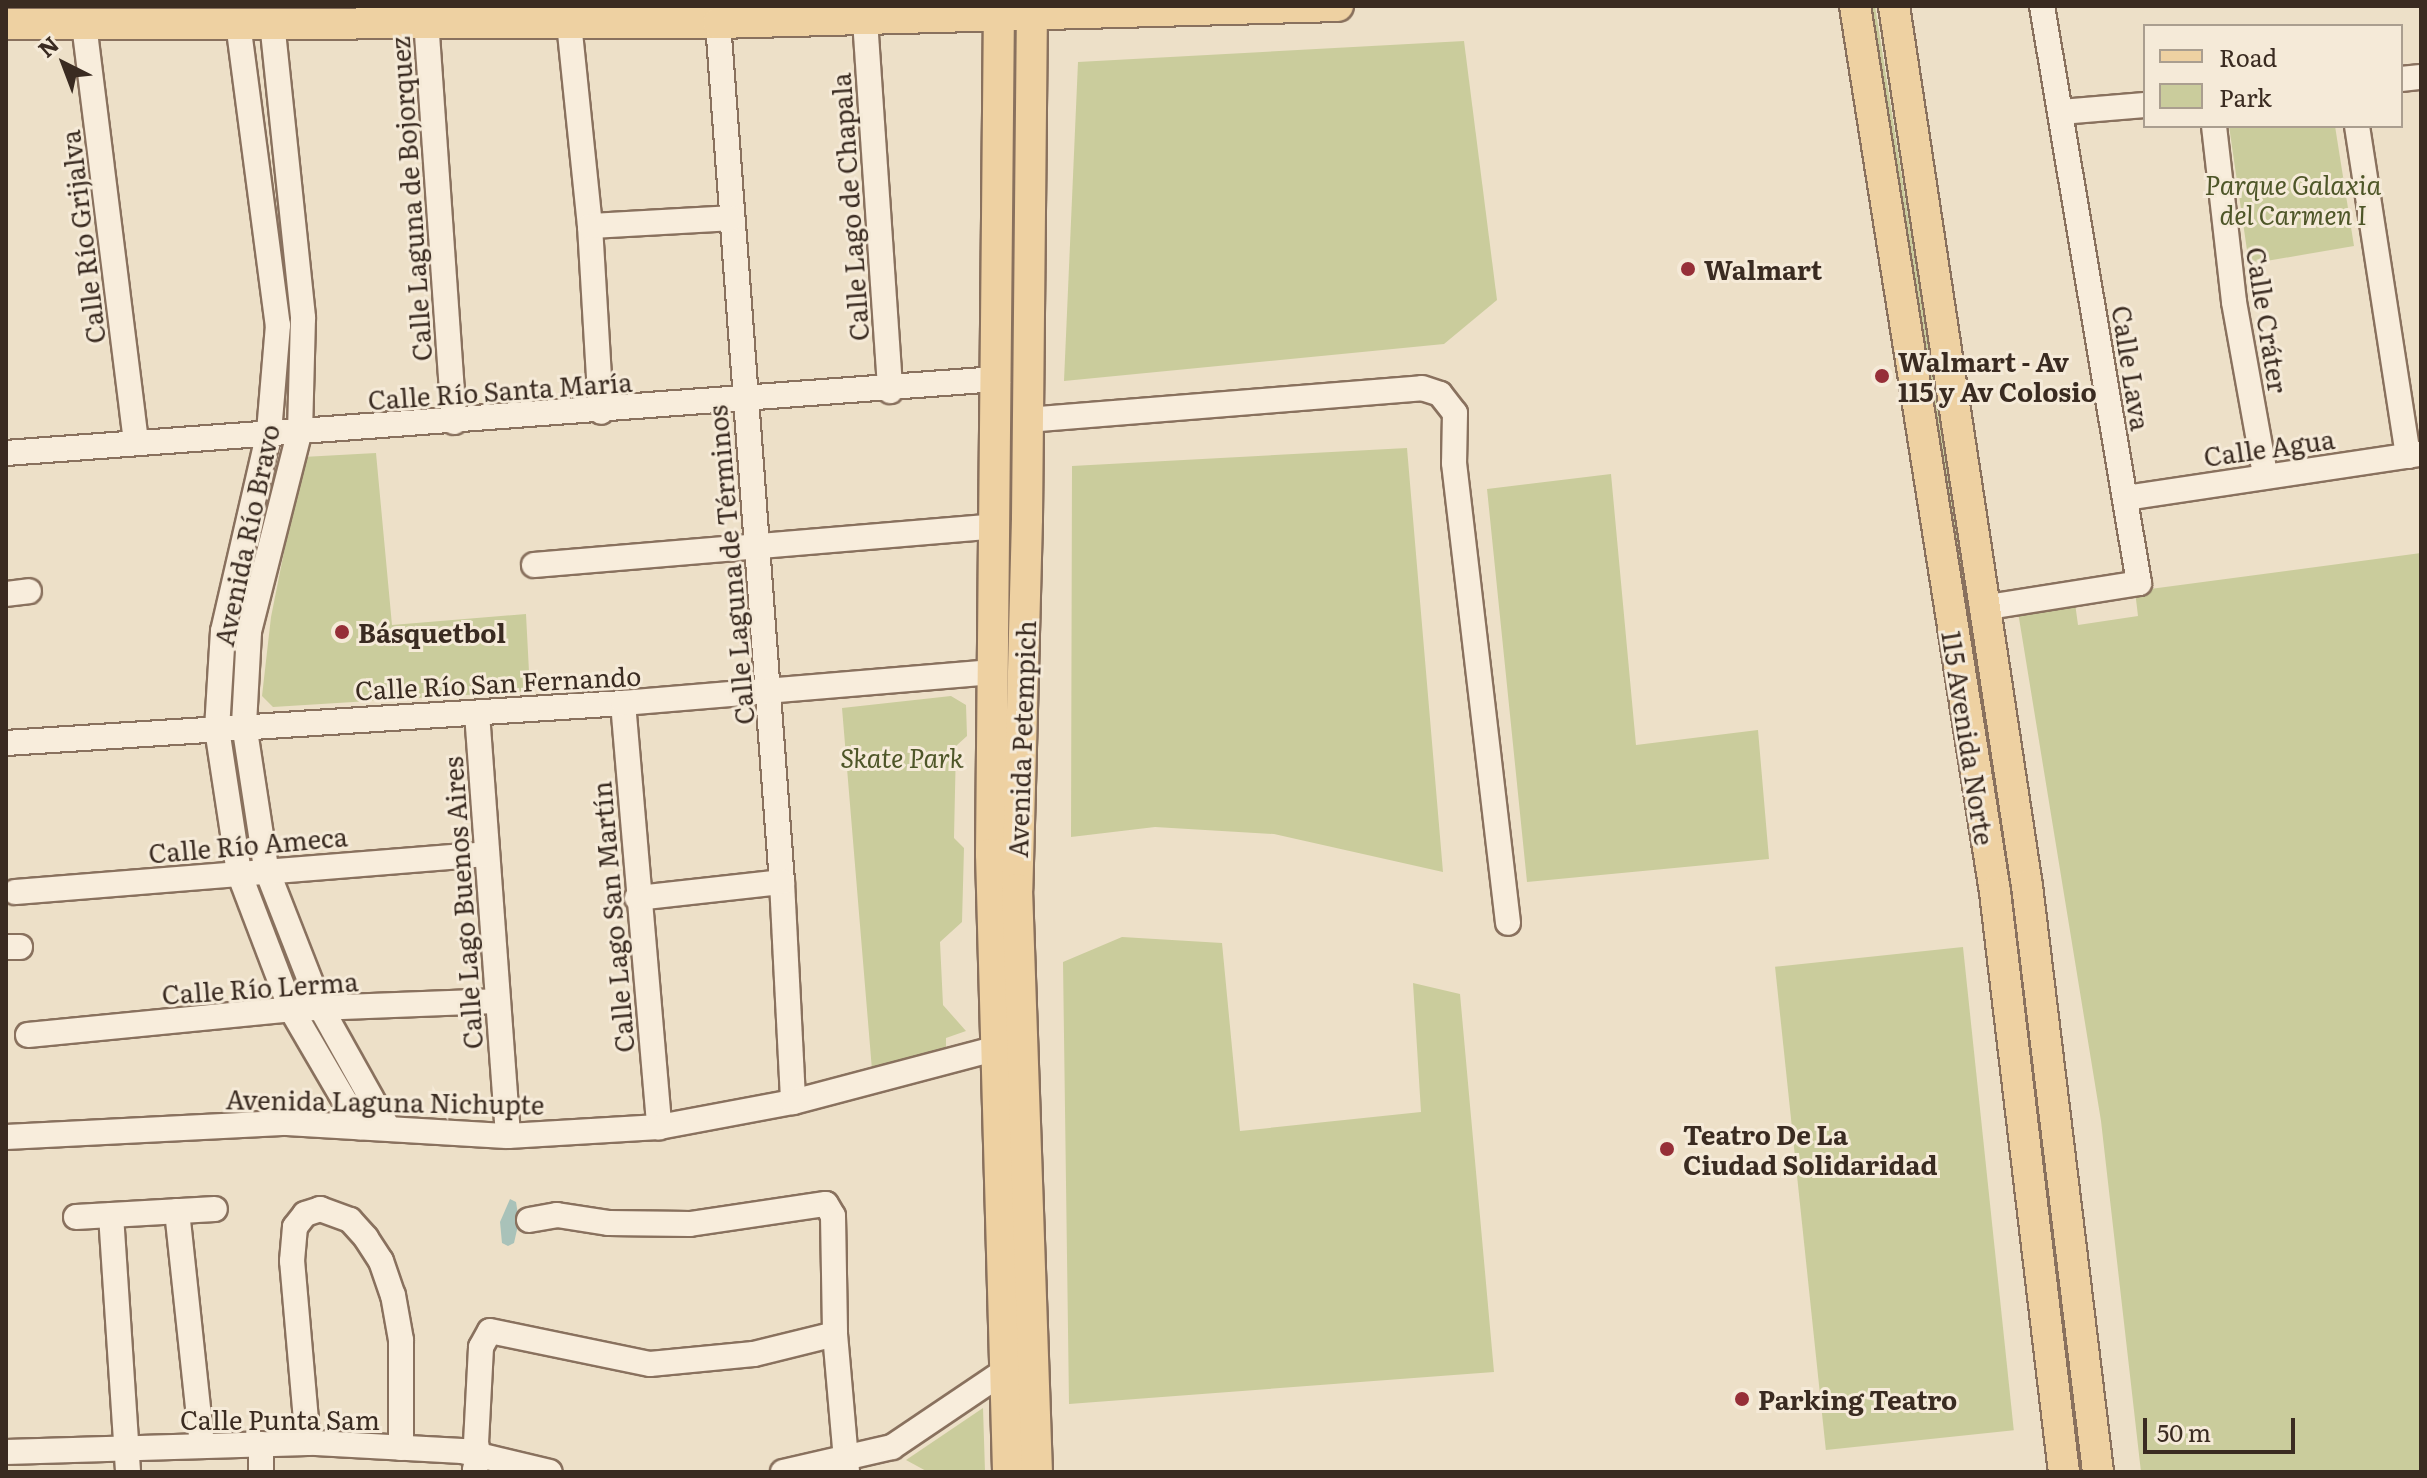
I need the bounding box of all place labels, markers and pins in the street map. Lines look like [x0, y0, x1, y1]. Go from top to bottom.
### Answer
place label: Walmart [1704, 253, 1822, 285]
marker: Walmart [1679, 260, 1697, 278]
place label: Walmart - Av 115 y Av Colosio [1898, 345, 2097, 406]
marker: Walmart - Av 115 y Av Colosio [1873, 367, 1891, 385]
place label: Básquetbol [358, 616, 506, 648]
marker: Básquetbol [333, 623, 351, 641]
place label: Teatro De La Ciudad Solidaridad [1683, 1118, 1938, 1180]
marker: Teatro De La Ciudad Solidaridad [1658, 1140, 1676, 1158]
place label: Parking Teatro [1758, 1383, 1957, 1415]
marker: Parking Teatro [1733, 1390, 1751, 1408]

